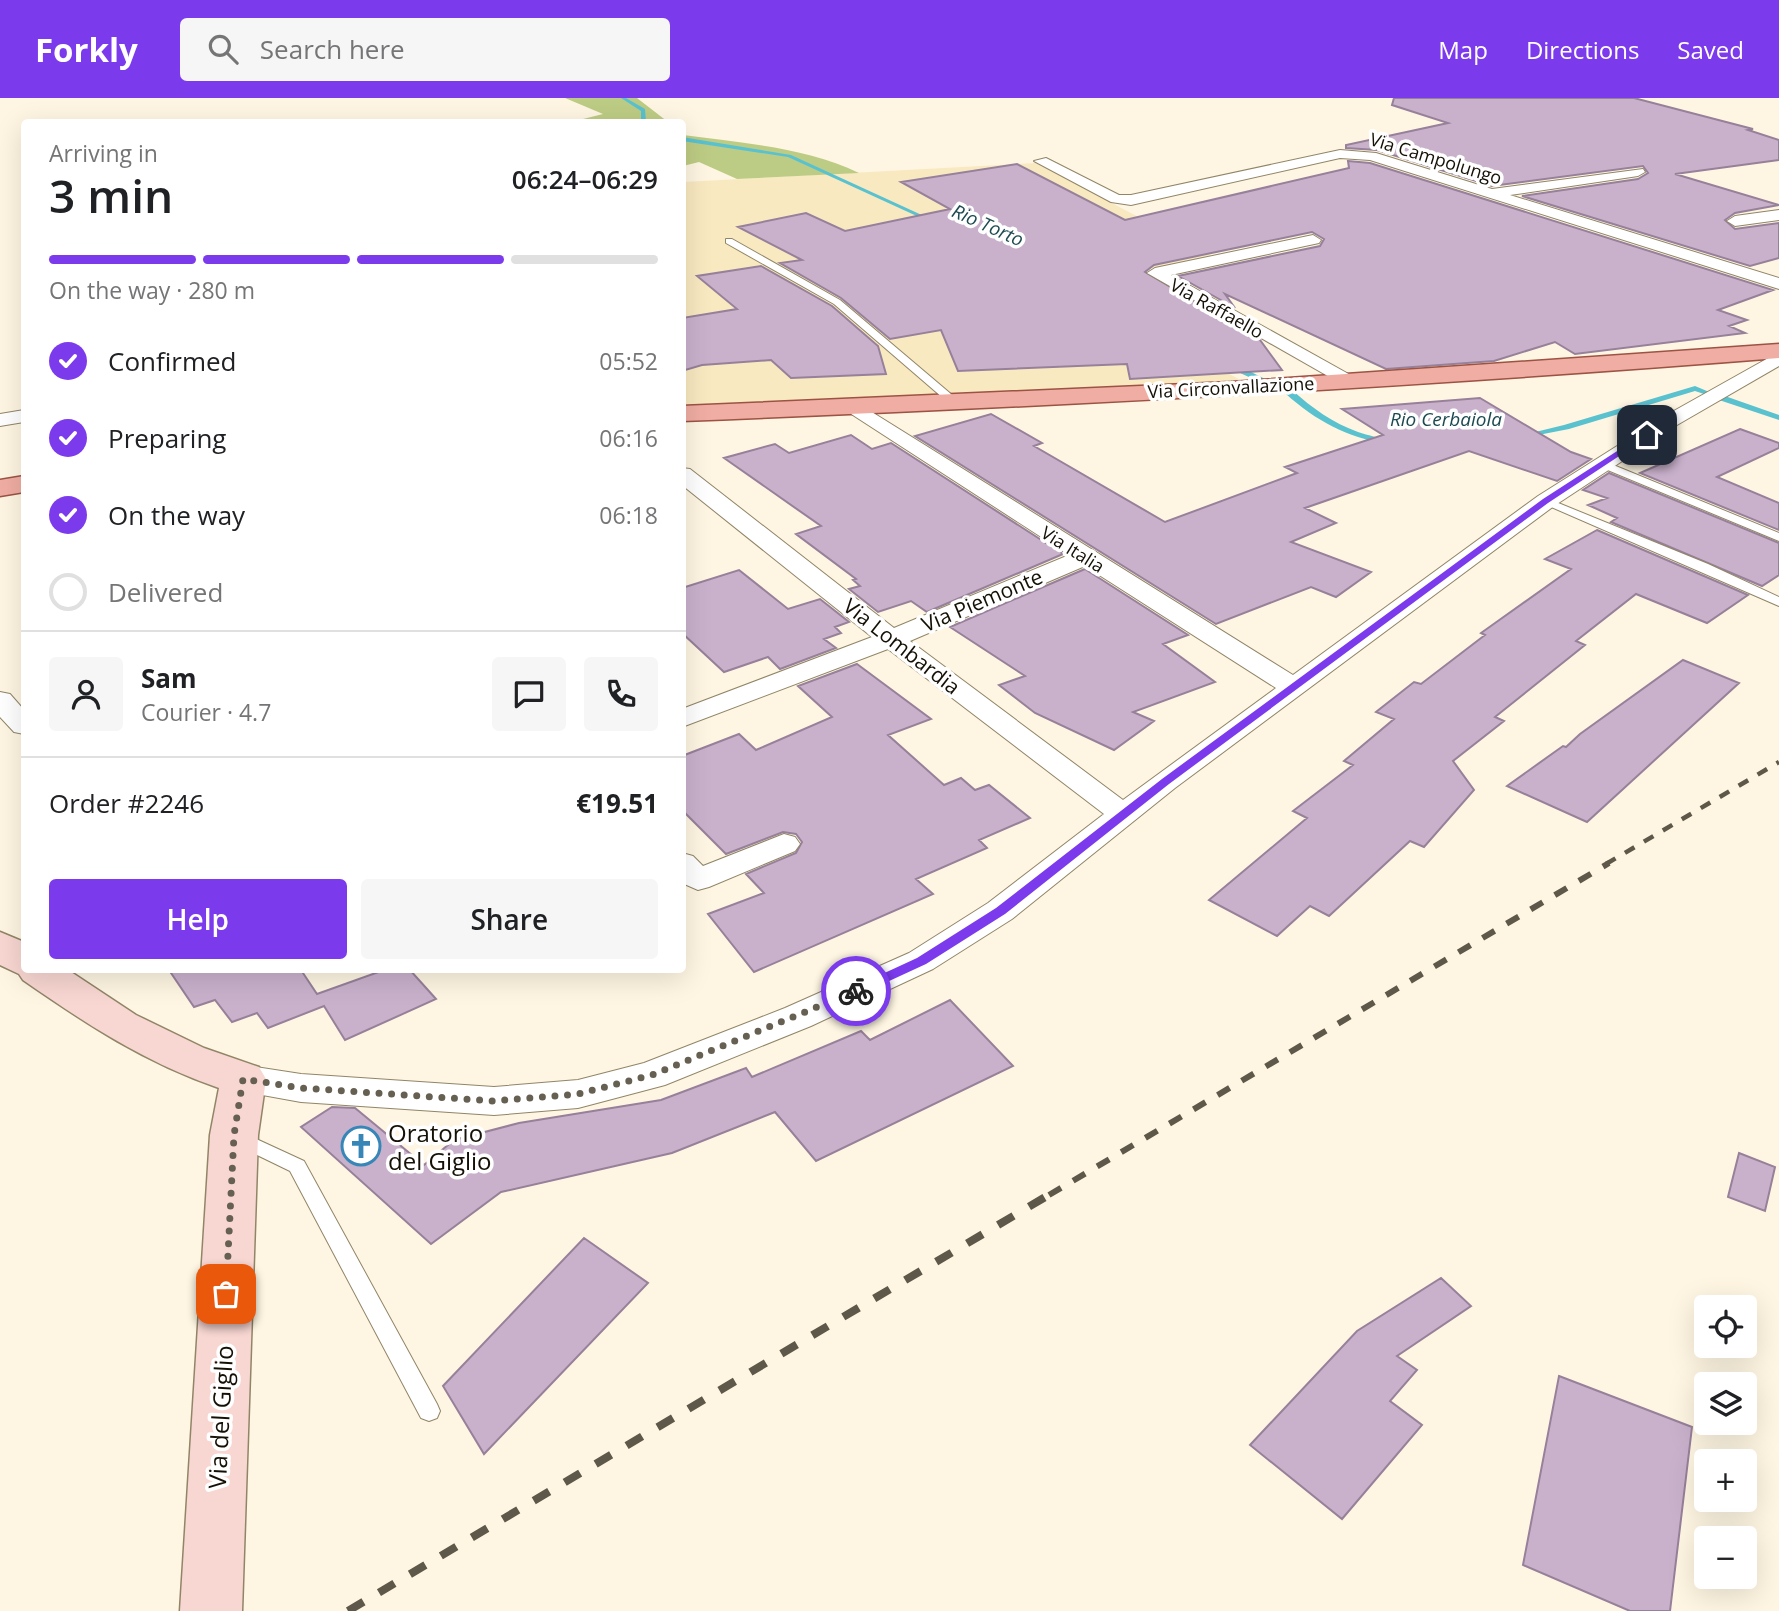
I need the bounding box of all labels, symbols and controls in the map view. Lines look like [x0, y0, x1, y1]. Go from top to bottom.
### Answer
search box [180, 18, 670, 81]
text: Forkly [35, 27, 138, 72]
icon: search [204, 30, 242, 68]
text: Search here [260, 31, 405, 67]
text: Map [1438, 33, 1488, 66]
text: Directions [1526, 33, 1639, 66]
text: Saved [1677, 33, 1744, 66]
street label: Via Campolungo [1367, 126, 1505, 190]
text: Arriving in [49, 137, 158, 169]
text: 06:24–06:29 [512, 161, 658, 197]
text: 3 min [49, 164, 173, 226]
water label: Rio Torto [948, 198, 1028, 252]
street label: Via Raffaello [1166, 272, 1268, 344]
text: On the way · 280 m [49, 274, 255, 306]
icon: check [49, 342, 87, 380]
text: Confirmed [108, 343, 236, 379]
text: 05:52 [599, 345, 658, 377]
street label: Via Circonvallazione [1147, 371, 1315, 403]
pin [1617, 405, 1677, 465]
water label: Rio Cerbaiola [1390, 406, 1502, 432]
icon: home [1628, 416, 1666, 454]
icon: check [49, 419, 87, 457]
text: Preparing [108, 420, 226, 456]
text: 06:16 [599, 422, 658, 454]
icon: check [49, 496, 87, 534]
text: On the way [108, 497, 245, 533]
text: 06:18 [599, 499, 658, 531]
street label: Via Italia [1037, 520, 1109, 578]
street label: Via Piemonte [917, 562, 1047, 638]
text: Delivered [108, 574, 223, 610]
street label: Via Lombardia [838, 592, 966, 700]
button: person [49, 657, 123, 731]
button: chat [492, 657, 566, 731]
button: phone [584, 657, 658, 731]
text: Sam [141, 660, 197, 696]
text: Courier · 4.7 [141, 696, 271, 728]
text: Order #2246 [49, 785, 204, 821]
text: €19.51 [576, 785, 658, 821]
button: Help [49, 879, 347, 959]
button: Share [361, 879, 658, 959]
courier [821, 956, 891, 1026]
icon: bike [837, 972, 875, 1010]
place label: Oratorio del Giglio [388, 1116, 492, 1177]
church icon: Oratorio del Giglio [340, 1125, 382, 1167]
pin [196, 1264, 256, 1324]
icon: bag [207, 1275, 245, 1313]
map controls [1694, 1295, 1757, 1589]
button: locate [1694, 1295, 1757, 1358]
street label: Via del Giglio [200, 1344, 240, 1490]
button: layers [1694, 1372, 1757, 1435]
button: + [1694, 1449, 1757, 1512]
button: − [1694, 1526, 1757, 1589]

